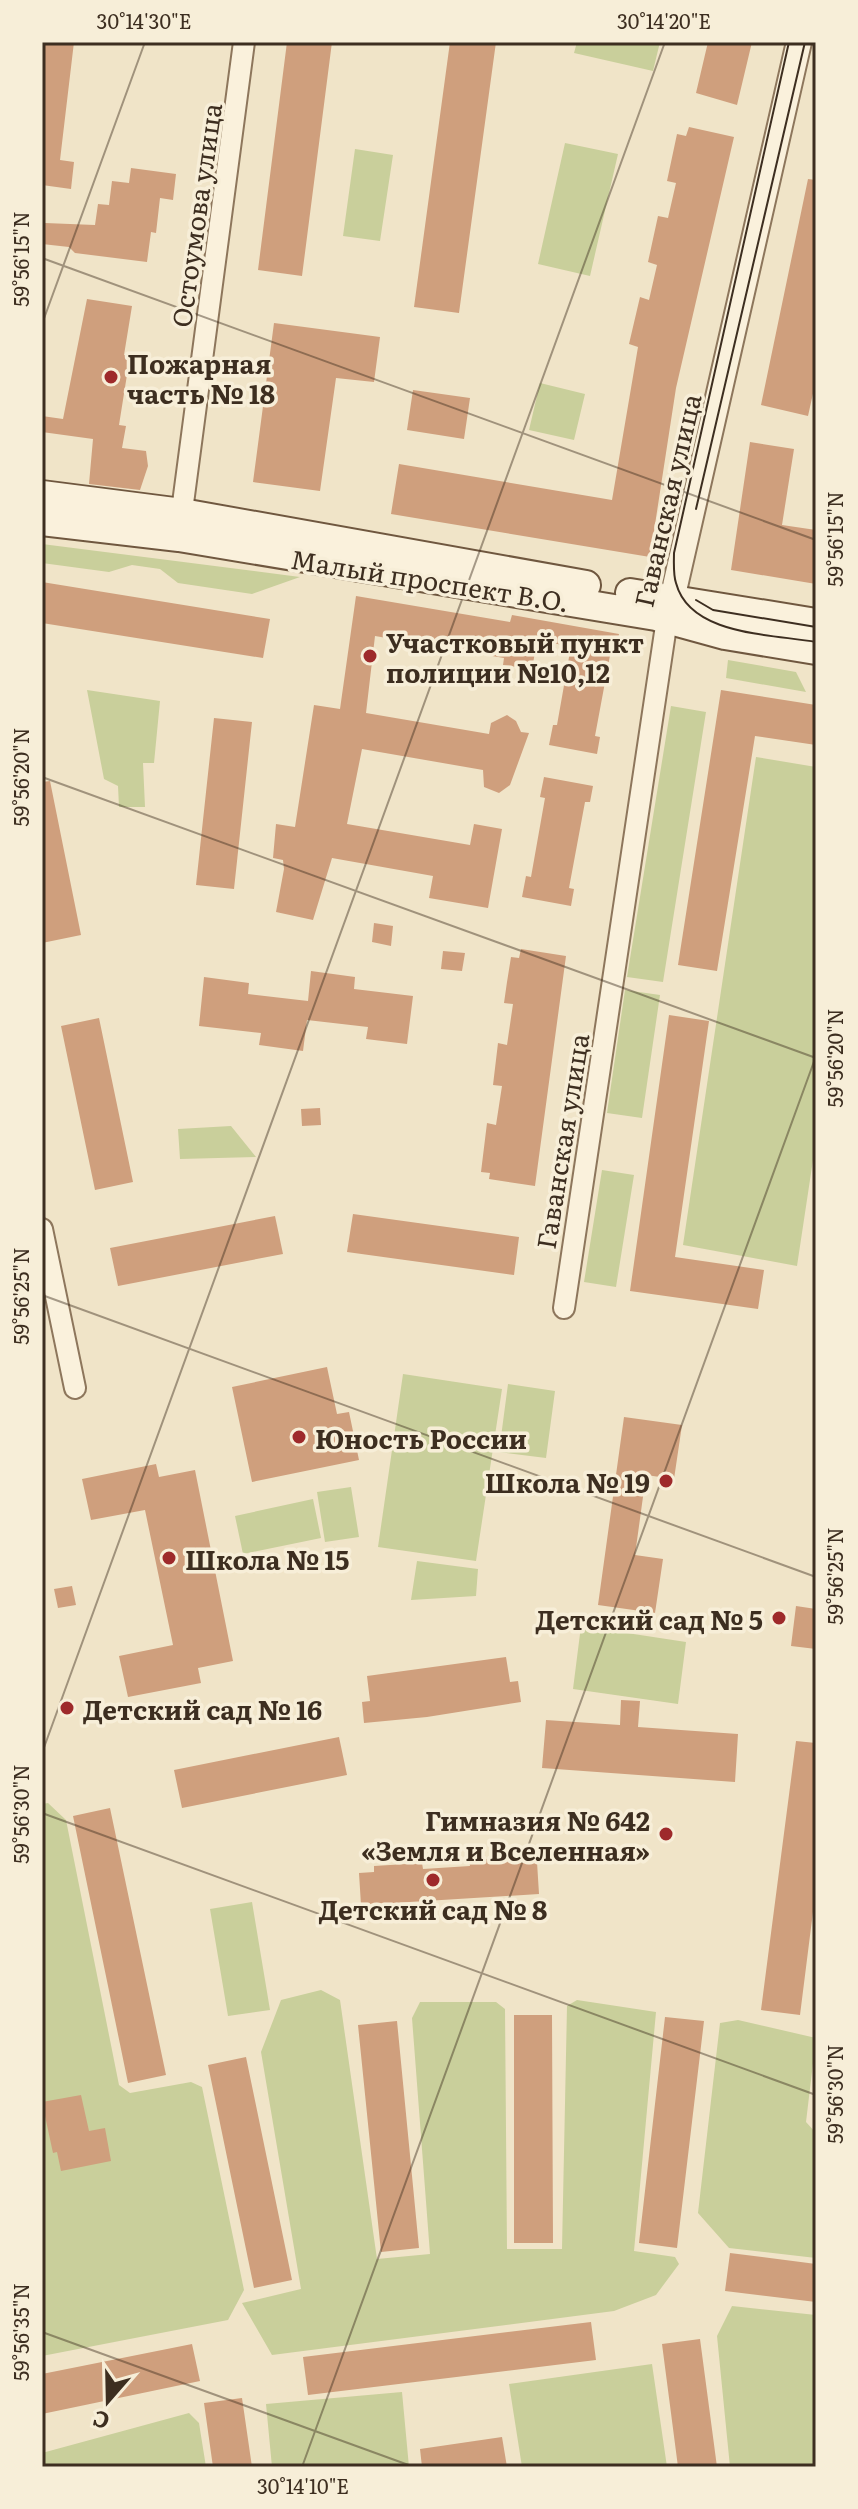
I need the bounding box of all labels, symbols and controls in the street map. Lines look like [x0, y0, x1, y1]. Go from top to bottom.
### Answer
text: 30°14'30"E [97, 5, 191, 35]
text: 30°14'20"E [617, 5, 711, 35]
street label: Остоумова улица [160, 100, 230, 330]
text: 59°56'15"N [5, 211, 35, 307]
place label: Пожарная часть № 18 [127, 343, 275, 412]
marker: Пожарная часть № 18 [102, 368, 120, 386]
street label: Гаванская улица [623, 390, 709, 610]
text: 59°56'15"N [819, 491, 849, 587]
street label: Малый проспект В.О. [288, 538, 572, 620]
place label: Участковый пункт полиции №10,12 [386, 622, 644, 691]
marker: Участковый пункт полиции №10,12 [361, 647, 379, 665]
text: 59°56'20"N [5, 728, 35, 826]
text: 59°56'20"N [819, 1009, 849, 1107]
street label: Гаванская улица [525, 1030, 597, 1252]
text: 59°56'25"N [5, 1247, 35, 1345]
place label: Юность России [315, 1418, 527, 1457]
marker: Юность России [290, 1428, 308, 1446]
place label: Школа № 19 [485, 1462, 650, 1501]
marker: Школа № 19 [657, 1472, 675, 1490]
text: 59°56'25"N [819, 1527, 849, 1625]
place label: Школа № 15 [185, 1539, 349, 1578]
marker: Школа № 15 [160, 1549, 178, 1567]
place label: Детский сад № 5 [536, 1599, 763, 1638]
marker: Детский сад № 5 [770, 1609, 788, 1627]
place label: Детский сад № 16 [83, 1689, 322, 1728]
marker: Детский сад № 16 [58, 1699, 76, 1717]
text: 59°56'30"N [5, 1764, 35, 1864]
place label: Гимназия № 642 «Земля и Вселенная» [361, 1800, 650, 1869]
marker: Гимназия № 642 «Земля и Вселенная» [657, 1825, 675, 1843]
marker: Детский сад № 8 [424, 1871, 442, 1889]
place label: Детский сад № 8 [319, 1889, 547, 1928]
text: 59°56'30"N [819, 2044, 849, 2144]
text: 59°56'35"N [5, 2283, 35, 2381]
north arrow [68, 2361, 148, 2441]
text: С [88, 2403, 114, 2439]
text: 30°14'10"E [257, 2470, 349, 2500]

